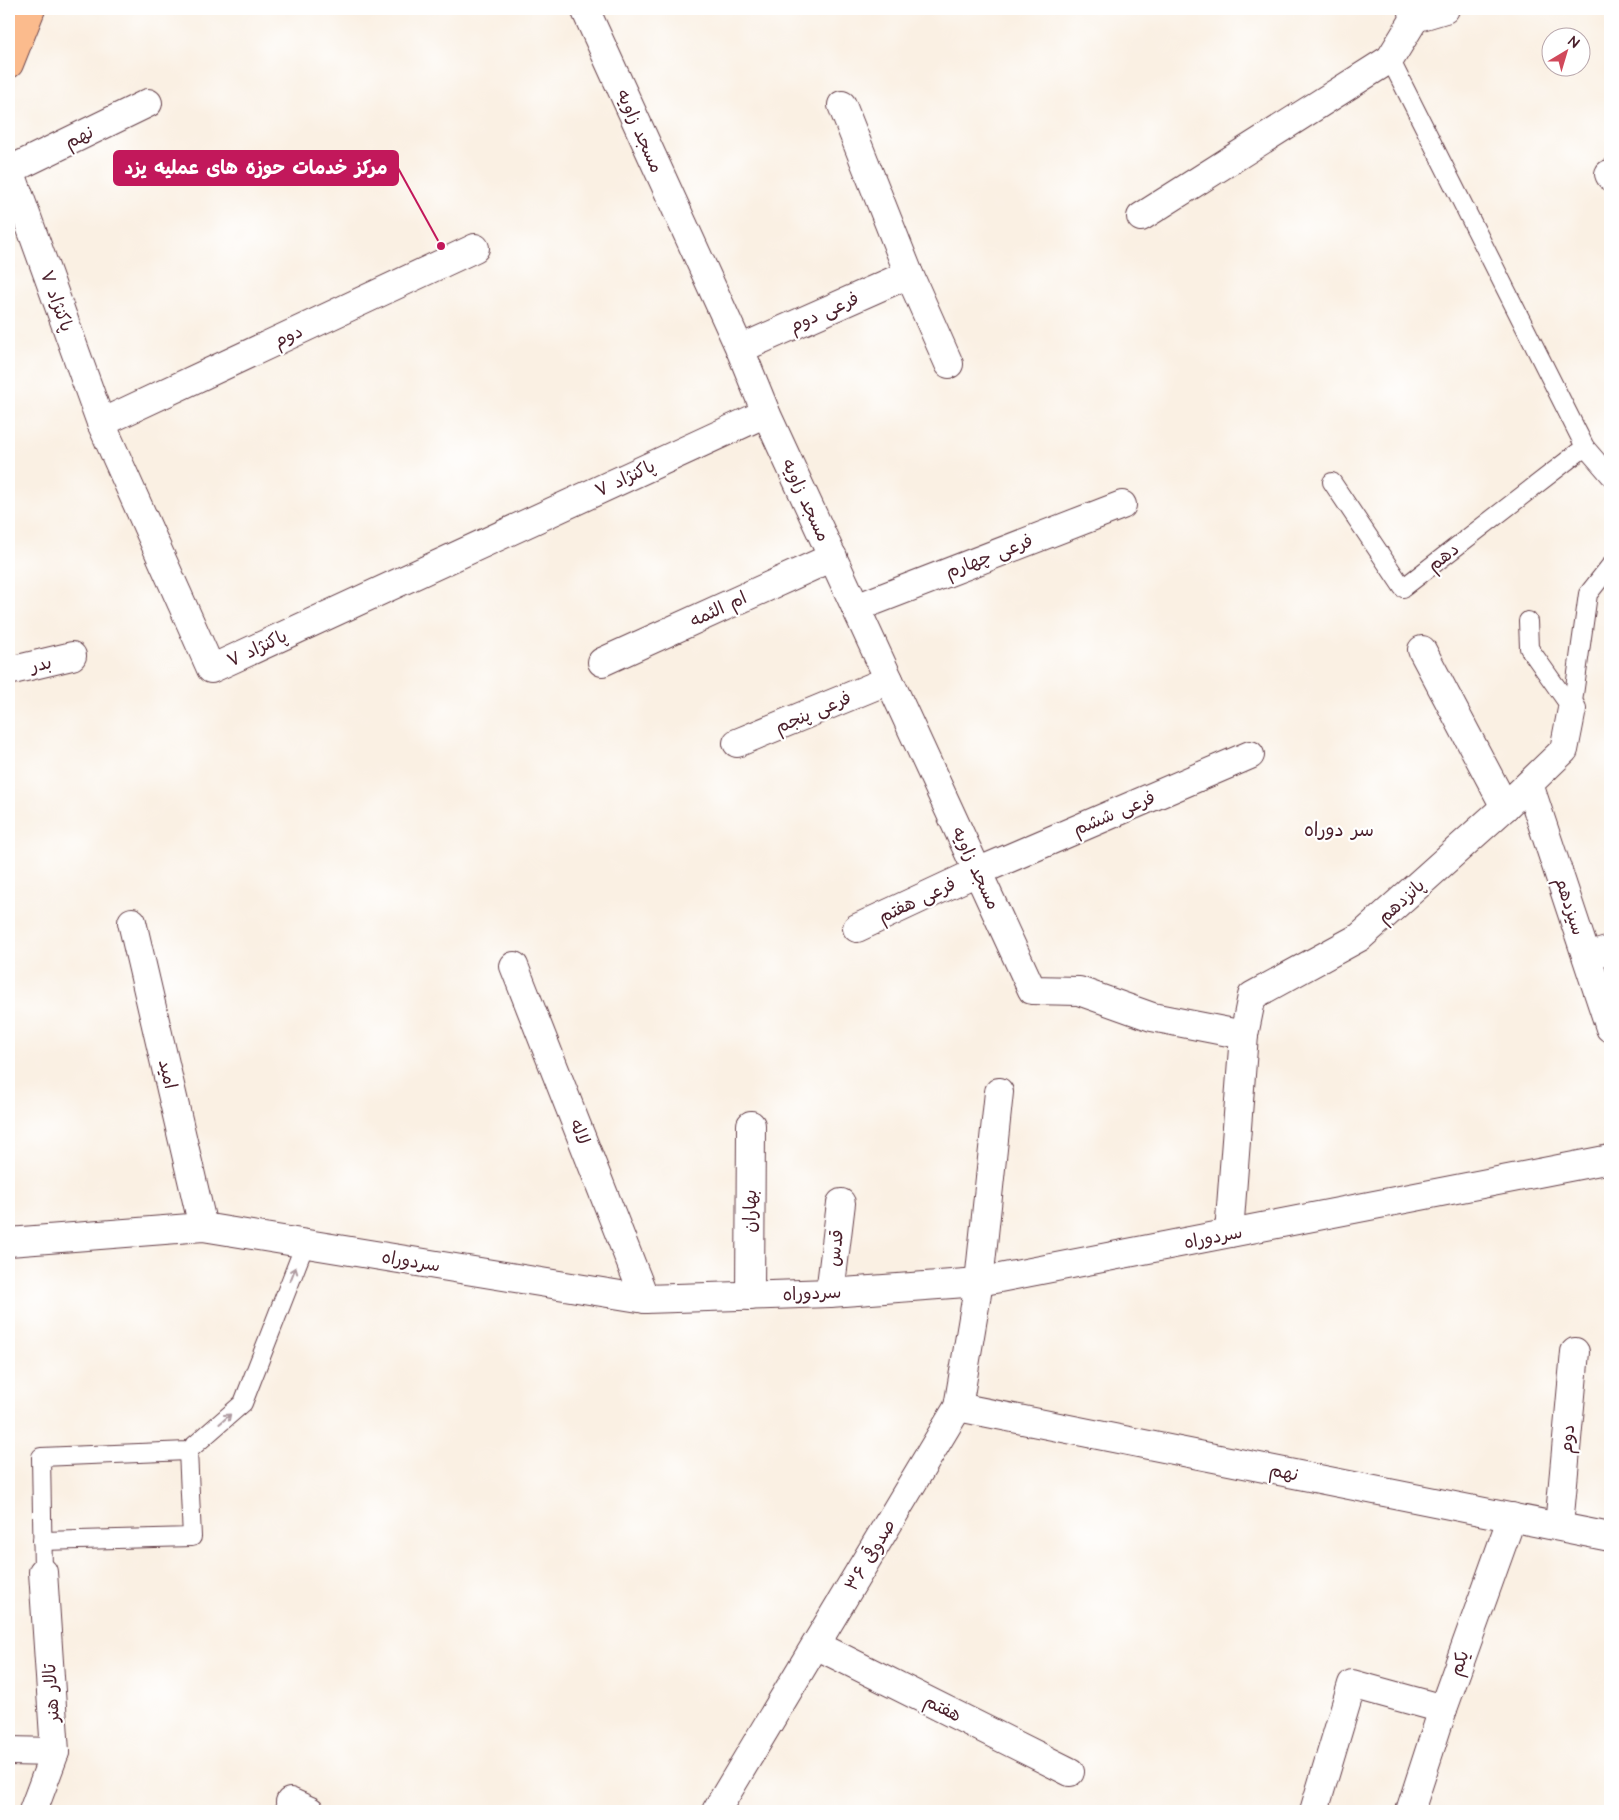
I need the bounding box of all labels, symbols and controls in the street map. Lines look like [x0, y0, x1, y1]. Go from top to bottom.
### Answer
north arrow [1542, 28, 1592, 78]
text: N [1564, 32, 1583, 53]
street label: مسجد زاویه [610, 85, 669, 177]
street label: نهم [61, 120, 98, 156]
callout: مرکز خدمات حوزه های عملیه یزد [114, 151, 398, 185]
text: مرکز خدمات حوزه های عملیه یزد [124, 155, 388, 182]
street label: پاکنژاد ۷ [34, 267, 79, 335]
street label: فرعی دوم [785, 286, 863, 340]
street label: دوم [270, 319, 307, 355]
street label: پاکنژاد ۷ [591, 454, 659, 503]
street label: مسجد زاویه [775, 455, 836, 546]
street label: فرعی چهارم [942, 528, 1037, 586]
street label: دهم [1422, 537, 1465, 579]
street label: ام الئمه [685, 585, 751, 635]
street label: پاکنژاد ۷ [223, 624, 291, 673]
street label: بدر [26, 650, 54, 680]
street label: فرعی پنجم [771, 685, 856, 741]
street label: فرعی ششم [1069, 785, 1159, 843]
district label: سر دوراه [1304, 817, 1374, 844]
street label: مسجد زاویه [945, 823, 1006, 914]
street label: فرعی هفتم [874, 872, 960, 930]
street label: پانزدهم [1372, 873, 1431, 930]
street label: سیزدهم [1547, 874, 1591, 939]
street label: امید [152, 1057, 183, 1091]
street label: لاله [563, 1116, 596, 1148]
street label: بهاران [738, 1189, 763, 1233]
street label: سردوراه [1182, 1220, 1244, 1255]
street label: قدس [821, 1228, 850, 1268]
street label: سردوراه [380, 1245, 442, 1278]
one-way arrow [289, 1267, 298, 1282]
street label: سردوراه [782, 1279, 842, 1308]
one-way arrow [218, 1413, 231, 1425]
street label: دوم [1554, 1423, 1582, 1455]
street label: نهم [1267, 1457, 1301, 1489]
street label: صدوقی ۳۶ [839, 1515, 902, 1596]
street label: یکم [1443, 1647, 1477, 1680]
street label: تالار هنر [37, 1662, 66, 1725]
street label: هفتم [919, 1689, 966, 1729]

